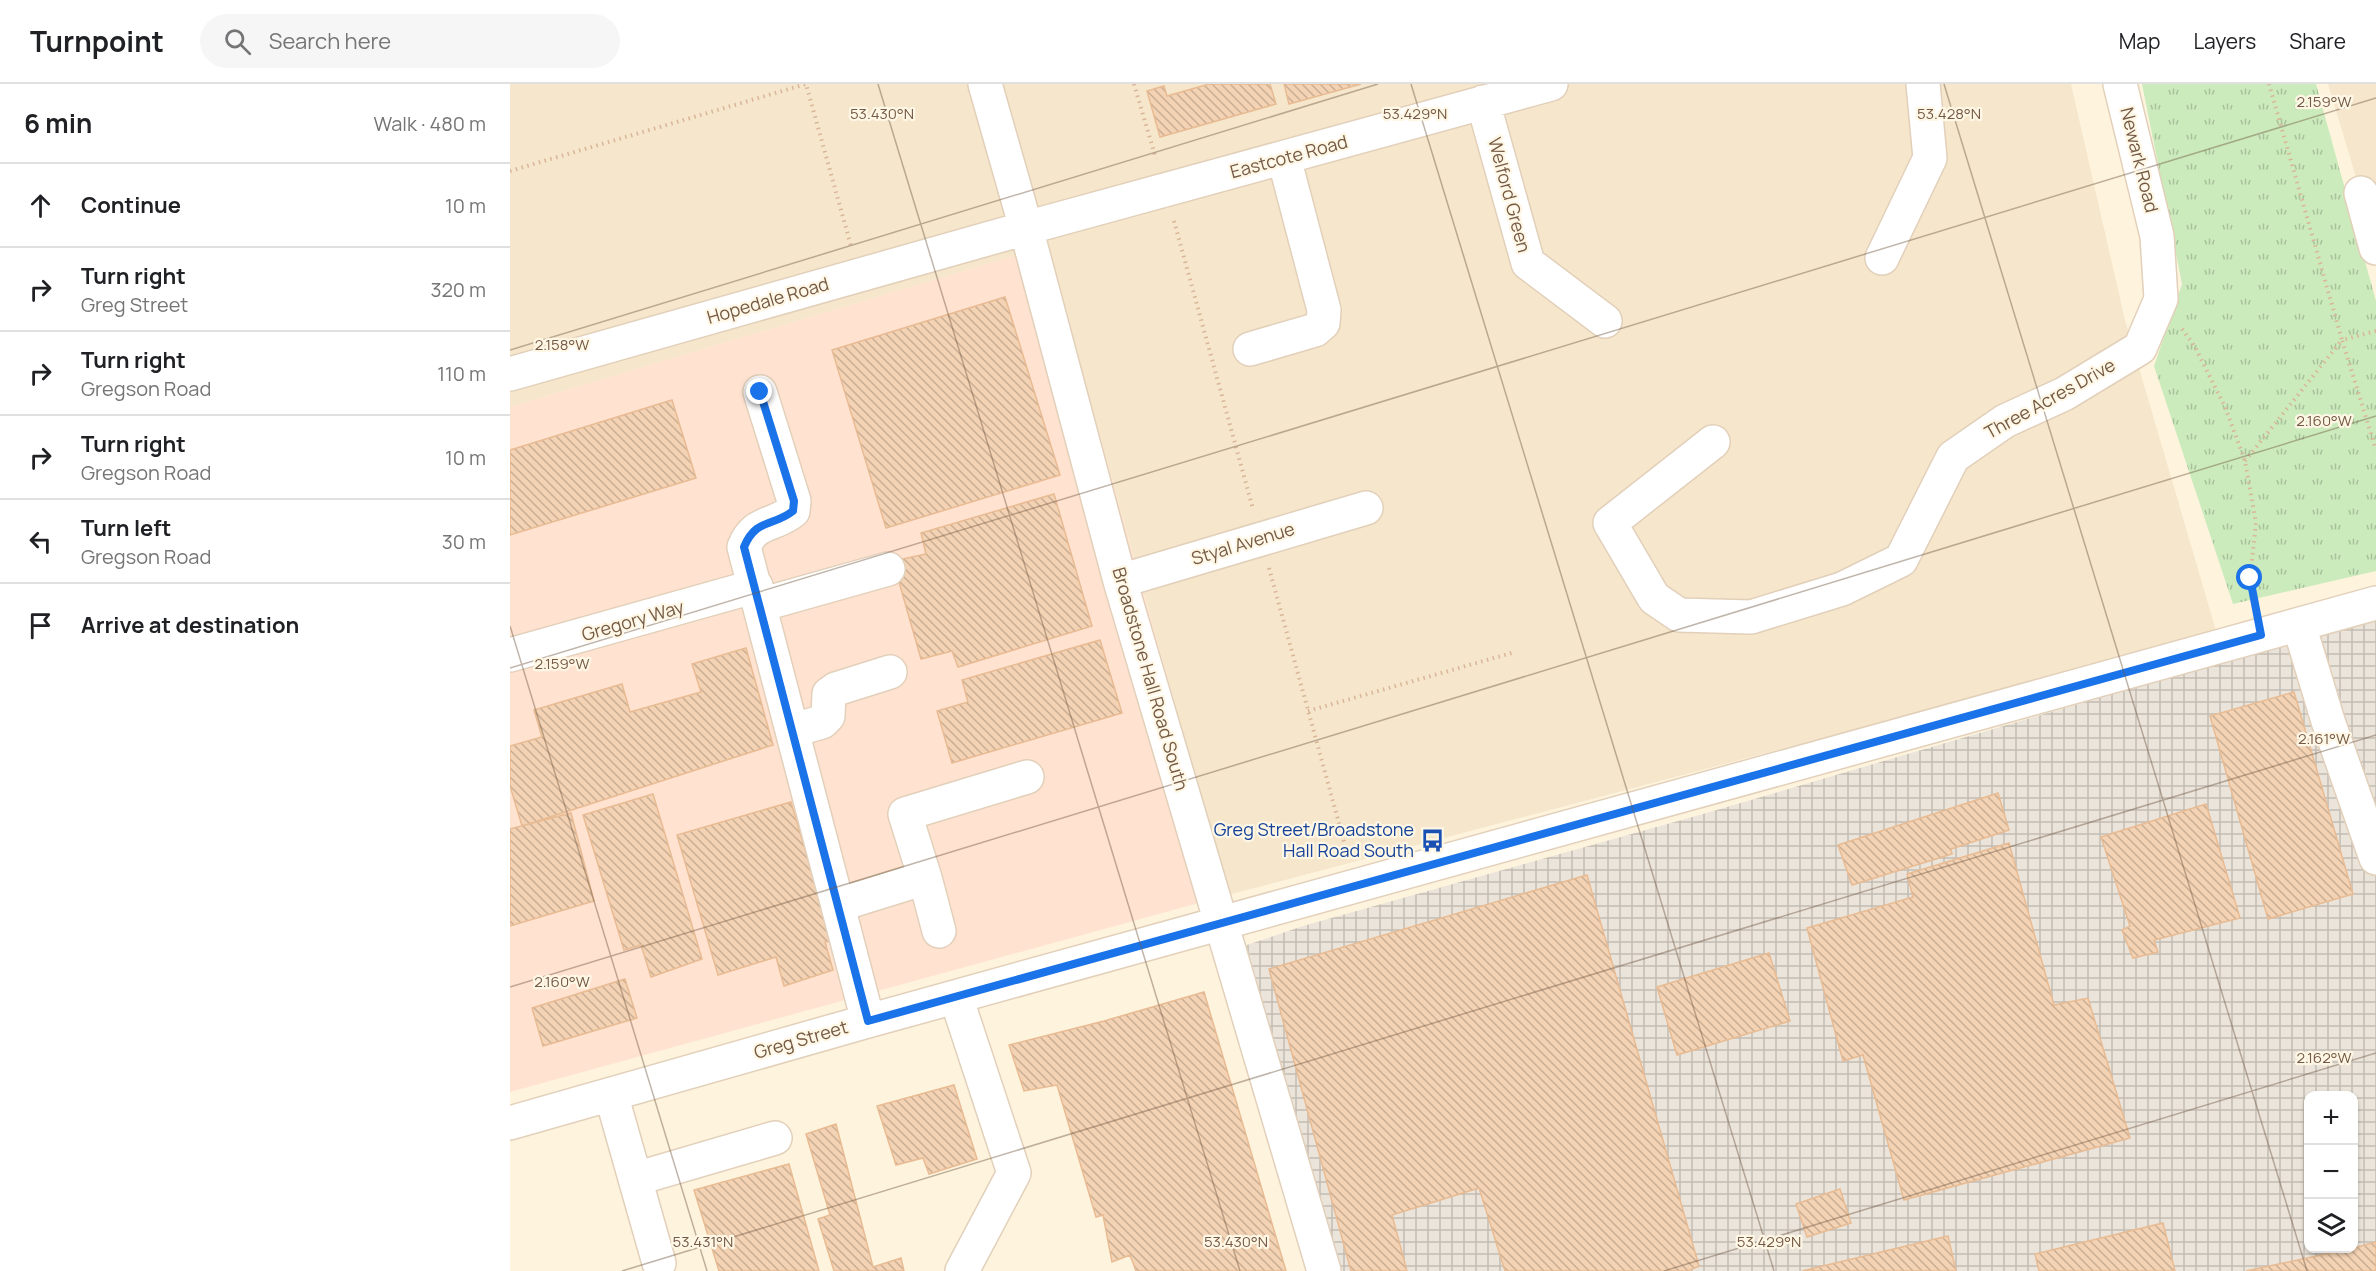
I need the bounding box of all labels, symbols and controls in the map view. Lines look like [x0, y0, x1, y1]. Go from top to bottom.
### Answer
search box [200, 14, 620, 68]
text: Turnpoint [30, 22, 164, 60]
icon: search [221, 25, 254, 58]
text: Search here [269, 26, 391, 56]
text: Map [2119, 27, 2160, 55]
text: Layers [2193, 27, 2256, 55]
text: Share [2289, 27, 2346, 55]
text: 2.159°W [2296, 91, 2352, 112]
text: 53.430°N [850, 103, 914, 124]
text: 53.429°N [1383, 103, 1447, 124]
text: 53.428°N [1917, 103, 1981, 124]
text: 6 min [24, 105, 92, 141]
street label: Newark Road [2115, 105, 2165, 215]
text: Walk · 480 m [373, 110, 486, 137]
street label: Eastcote Road [1227, 129, 1350, 183]
street label: Welford Green [1483, 135, 1537, 255]
icon: ahead [24, 189, 57, 222]
text: Continue [81, 190, 181, 220]
text: 10 m [445, 192, 486, 219]
text: Turn right [81, 261, 186, 291]
street label: Hopedale Road [704, 271, 831, 329]
icon: right [24, 273, 57, 306]
text: 320 m [430, 276, 486, 303]
text: Greg Street [81, 291, 188, 318]
text: 2.158°W [535, 334, 589, 355]
text: Turn right [81, 345, 186, 375]
street label: Three Acres Drive [1980, 352, 2119, 444]
icon: right [24, 357, 57, 390]
text: 110 m [437, 360, 486, 387]
text: Gregson Road [81, 375, 211, 402]
route end [746, 378, 772, 404]
text: 2.160°W [2296, 410, 2352, 431]
text: Turn right [81, 429, 186, 459]
icon: right [24, 441, 57, 474]
text: 10 m [445, 444, 486, 471]
text: Gregson Road [81, 459, 211, 486]
text: Turn left [81, 513, 171, 543]
street label: Styal Avenue [1188, 516, 1297, 570]
icon: left [24, 525, 57, 558]
text: 30 m [442, 528, 486, 555]
text: Gregson Road [81, 543, 211, 570]
street label: Broadstone Hall Road South [1108, 564, 1194, 793]
route start [2236, 564, 2262, 590]
street label: Gregory Way [579, 594, 687, 646]
icon: arrive [24, 609, 57, 642]
text: Arrive at destination [81, 610, 299, 640]
text: 2.159°W [534, 653, 590, 674]
text: 2.161°W [2298, 728, 2350, 749]
place label: Greg Street/Broadstone Hall Road South [1214, 817, 1414, 862]
bus stop icon: Greg Street/Broadstone Hall Road South [1419, 827, 1445, 853]
text: 2.160°W [534, 971, 590, 992]
street label: Greg Street [751, 1014, 850, 1064]
text: 2.162°W [2296, 1047, 2352, 1068]
map controls [2304, 1091, 2358, 1253]
button: + [2304, 1091, 2358, 1145]
button: − [2304, 1145, 2358, 1199]
button: layers [2304, 1199, 2358, 1253]
text: 53.431°N [673, 1231, 733, 1252]
text: 53.430°N [1204, 1231, 1268, 1252]
text: 53.429°N [1737, 1231, 1801, 1252]

